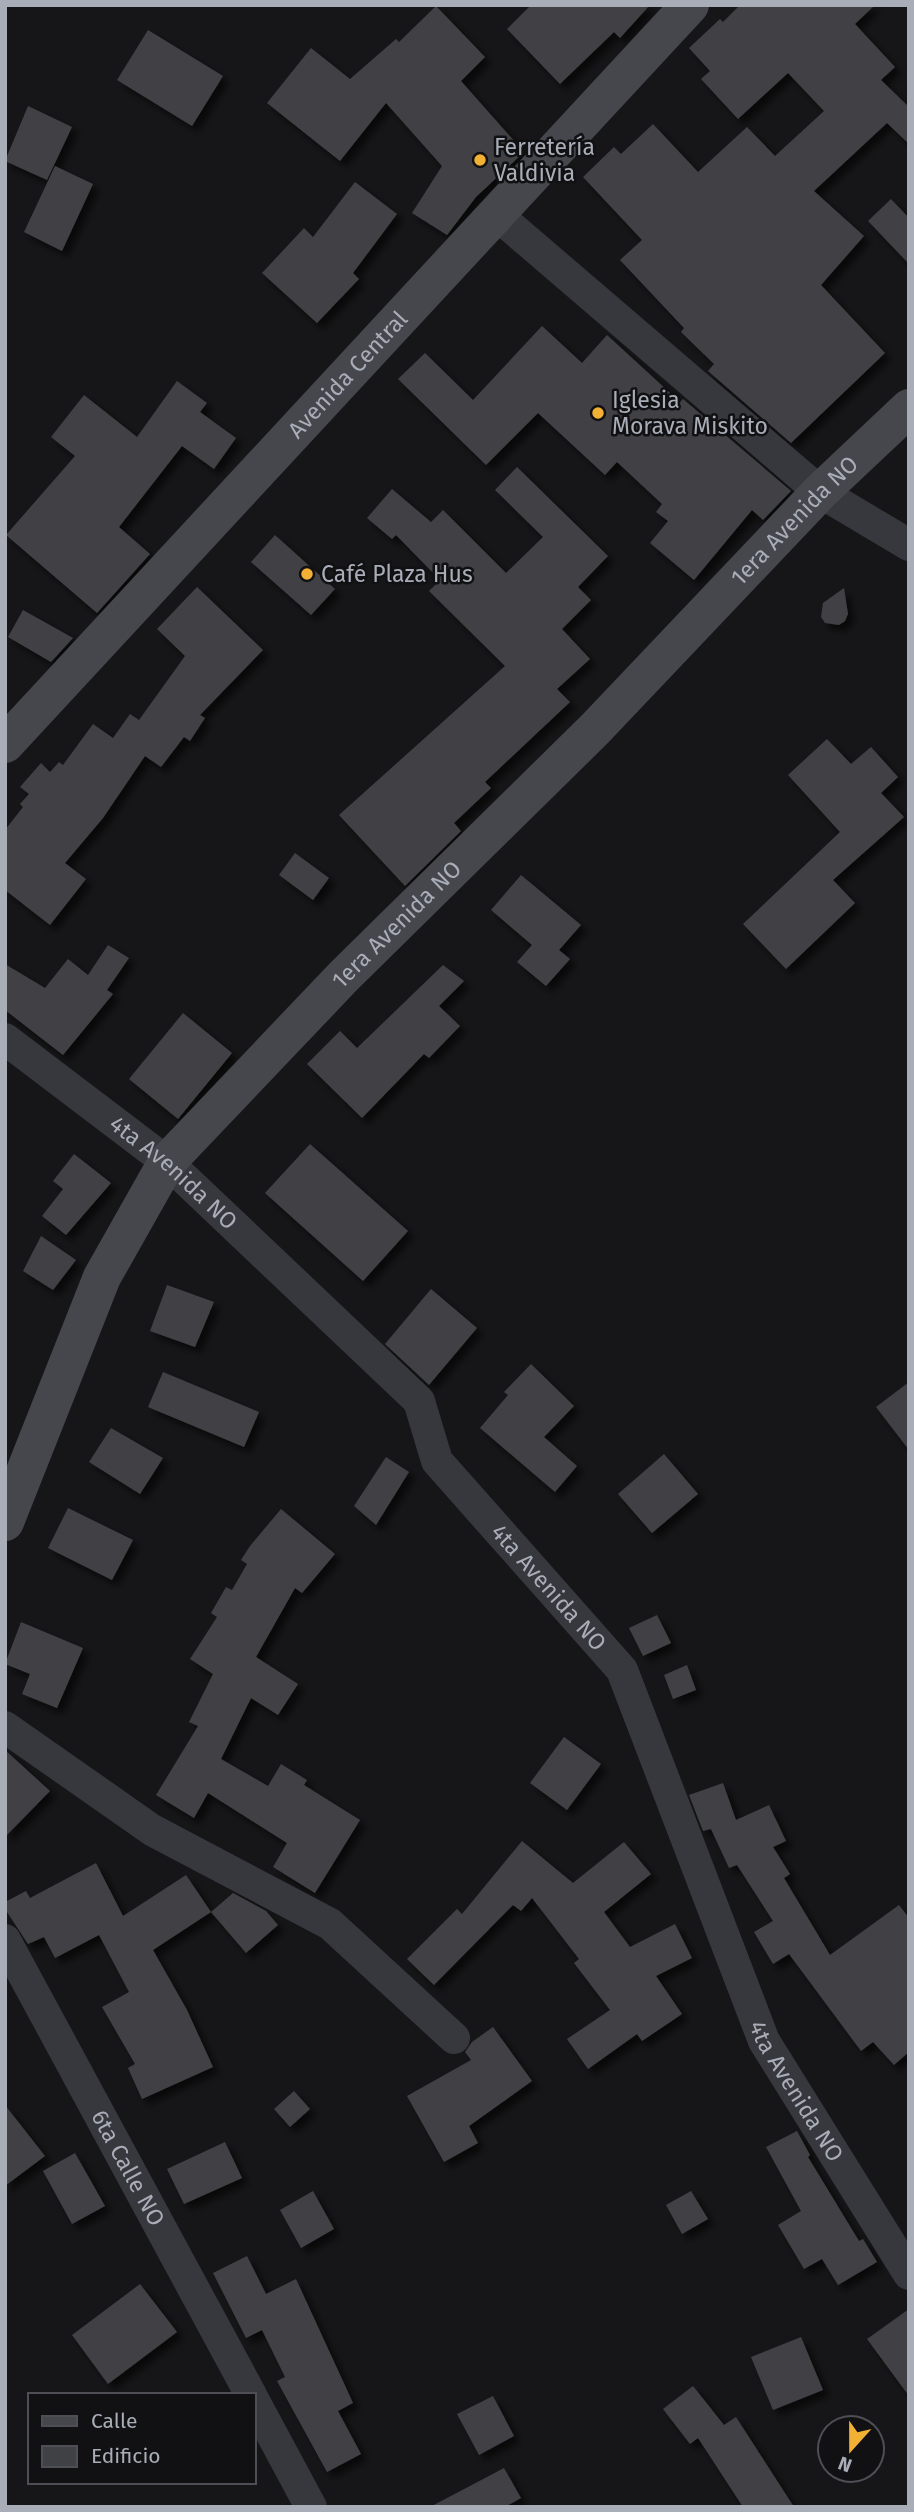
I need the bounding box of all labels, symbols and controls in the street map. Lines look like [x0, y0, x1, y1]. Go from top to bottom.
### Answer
place label: Ferretería Valdivia [494, 133, 595, 187]
marker: Ferretería Valdivia [472, 152, 488, 168]
street label: Avenida Central [282, 305, 414, 444]
place label: Iglesia Morava Miskito [612, 386, 768, 440]
marker: Iglesia Morava Miskito [590, 405, 606, 421]
street label: 1era Avenida NO [725, 450, 864, 591]
place label: Café Plaza Hus [321, 560, 473, 588]
marker: Café Plaza Hus [299, 566, 315, 582]
street label: 1era Avenida NO [326, 855, 467, 994]
street label: 4ta Avenida NO [104, 1109, 243, 1235]
street label: 4ta Avenida NO [485, 1518, 612, 1656]
street label: 4ta Avenida NO [744, 2017, 849, 2167]
street label: 6ta Calle NO [86, 2105, 171, 2231]
legend [28, 2393, 256, 2484]
text: Calle [91, 2408, 137, 2434]
north arrow [816, 2414, 886, 2484]
text: Edificio [91, 2443, 161, 2469]
text: N [835, 2451, 855, 2477]

